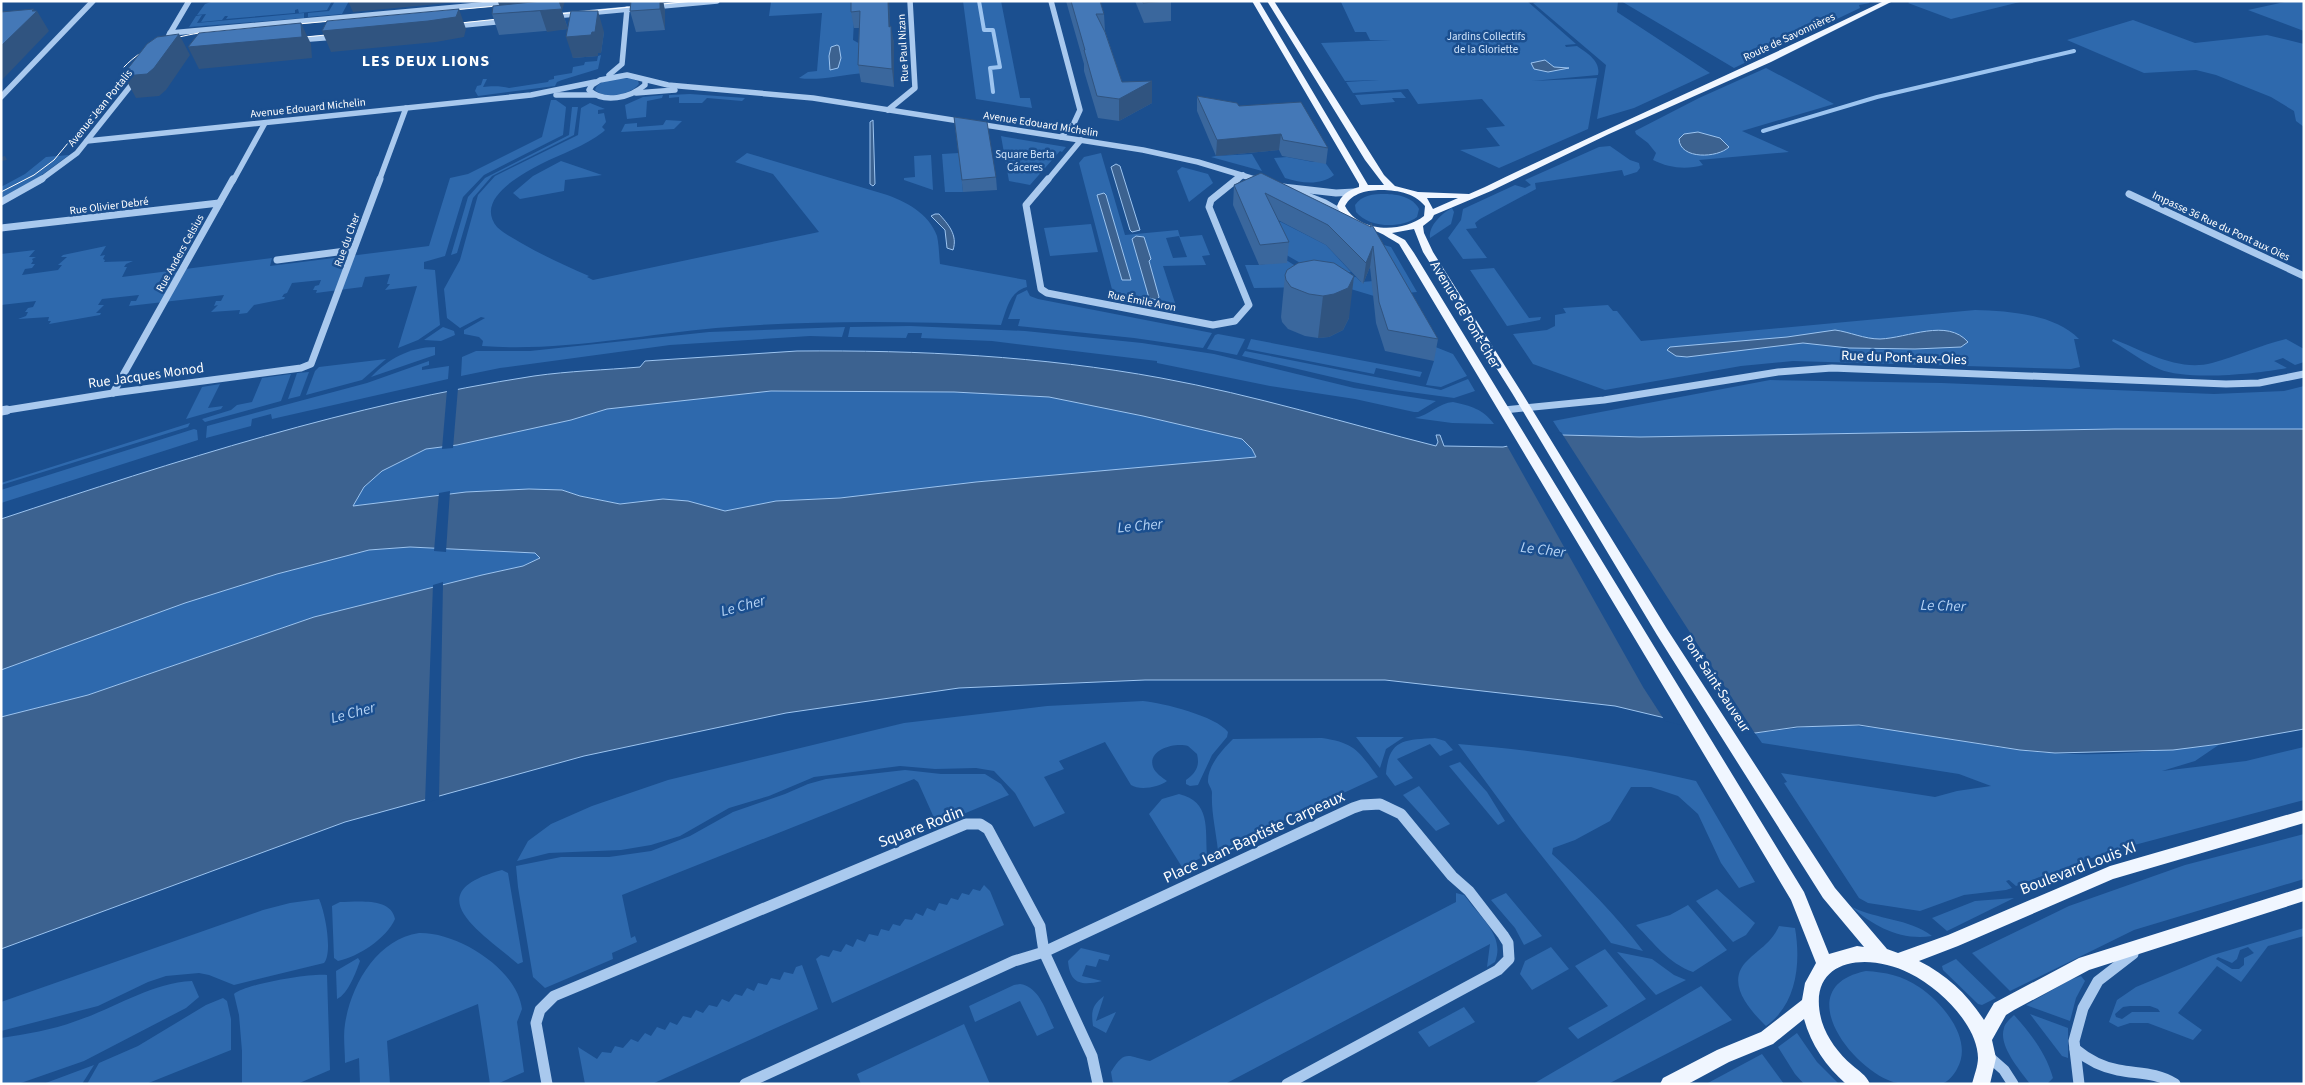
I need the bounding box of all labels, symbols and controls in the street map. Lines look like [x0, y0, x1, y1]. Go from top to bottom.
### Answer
street label: Route de Savonnières [1741, 9, 1838, 65]
street label: Rue Paul Nizan [894, 14, 912, 82]
park label: Jardins Collectifs de la Gloriette [1447, 29, 1526, 57]
district label: LES DEUX LIONS [362, 50, 490, 72]
street label: Avenue Jean Portalis [64, 66, 136, 150]
street label: Avenue Edouard Michelin [249, 94, 367, 122]
street label: Avenue Edouard Michelin [982, 108, 1100, 140]
park label: Square Berta Cáceres [995, 147, 1055, 175]
street label: Impasse 36 Rue du Pont aux Oies [2150, 187, 2293, 265]
street label: Rue Olivier Debré [69, 194, 150, 218]
street label: Rue Anders Celsius [152, 211, 208, 294]
street label: Rue du Cher [330, 211, 364, 269]
street label: Avenue de Pont-Cher [1425, 257, 1505, 373]
street label: Rue Émile Aron [1106, 287, 1178, 315]
street label: Rue du Pont-aux-Oies [1841, 346, 1967, 370]
street label: Rue Jacques Monod [87, 358, 205, 394]
water label: Le Cher [1116, 513, 1164, 538]
water label: Le Cher [1519, 537, 1568, 563]
water label: Le Cher [718, 590, 768, 622]
water label: Le Cher [1920, 595, 1967, 617]
street label: Pont Saint-Sauveur [1677, 631, 1755, 737]
water label: Le Cher [328, 697, 378, 729]
street label: Place Jean-Baptiste Carpeaux [1160, 785, 1348, 889]
street label: Square Rodin [875, 801, 967, 853]
street label: Boulevard Louis XI [2017, 836, 2139, 900]

